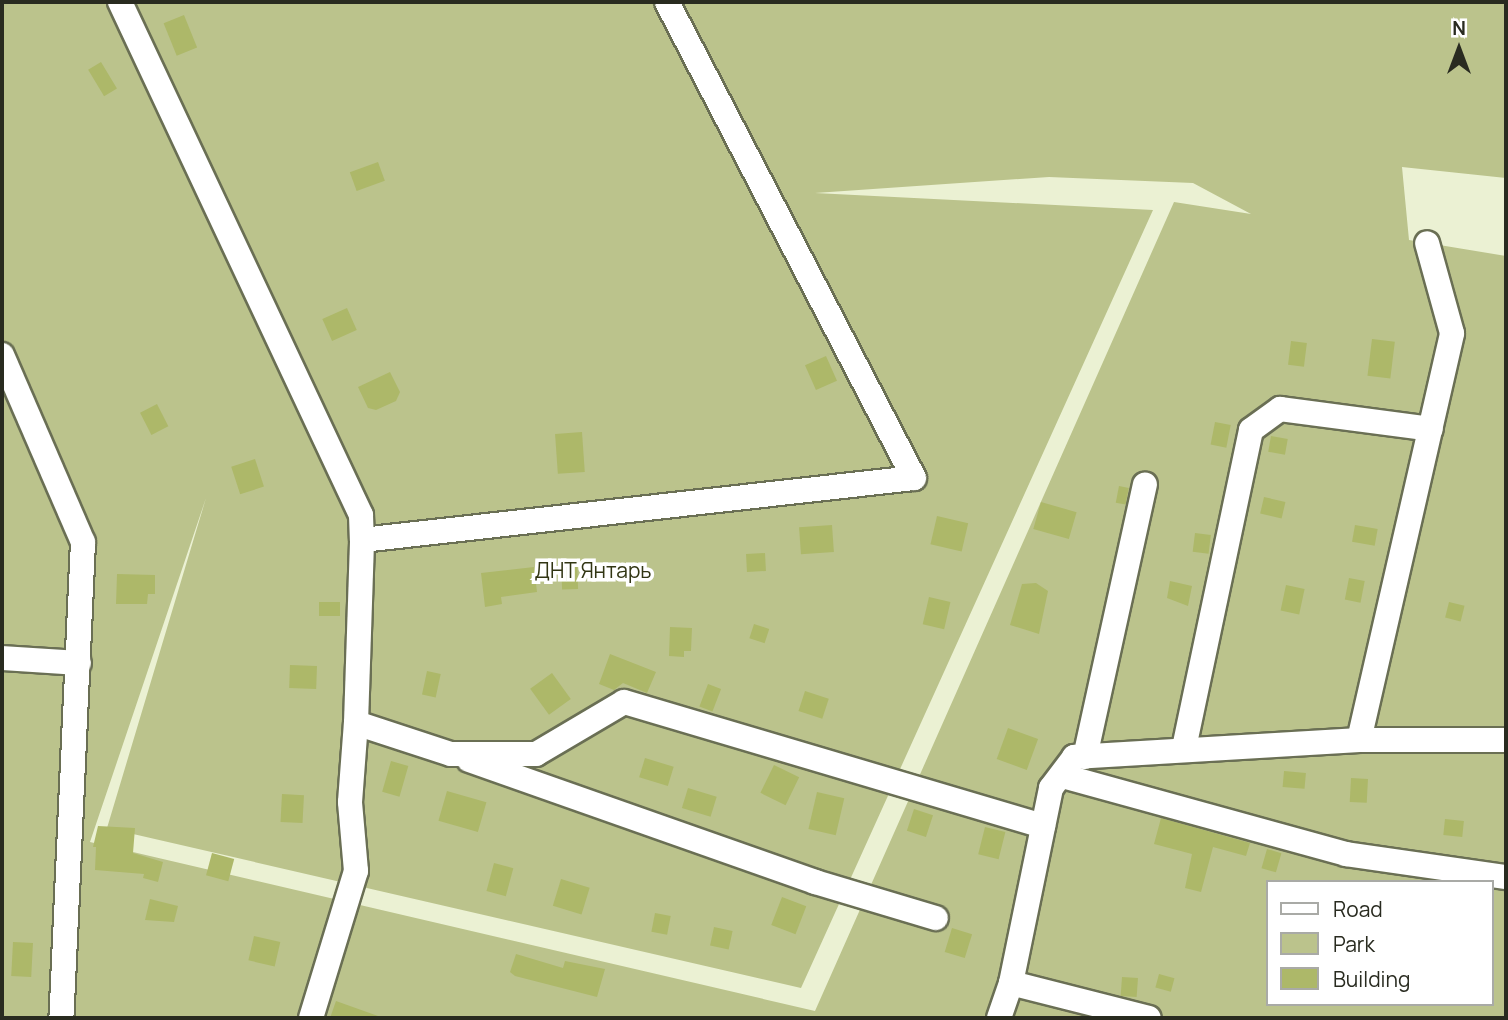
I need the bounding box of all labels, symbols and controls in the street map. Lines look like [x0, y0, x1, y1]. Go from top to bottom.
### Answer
north arrow [1424, 14, 1494, 84]
text: N [1452, 15, 1466, 41]
park label: ДНТ Янтарь [534, 557, 652, 583]
legend [1266, 880, 1494, 1006]
text: Road [1333, 895, 1383, 923]
text: Park [1333, 930, 1375, 958]
text: Building [1333, 965, 1410, 993]

